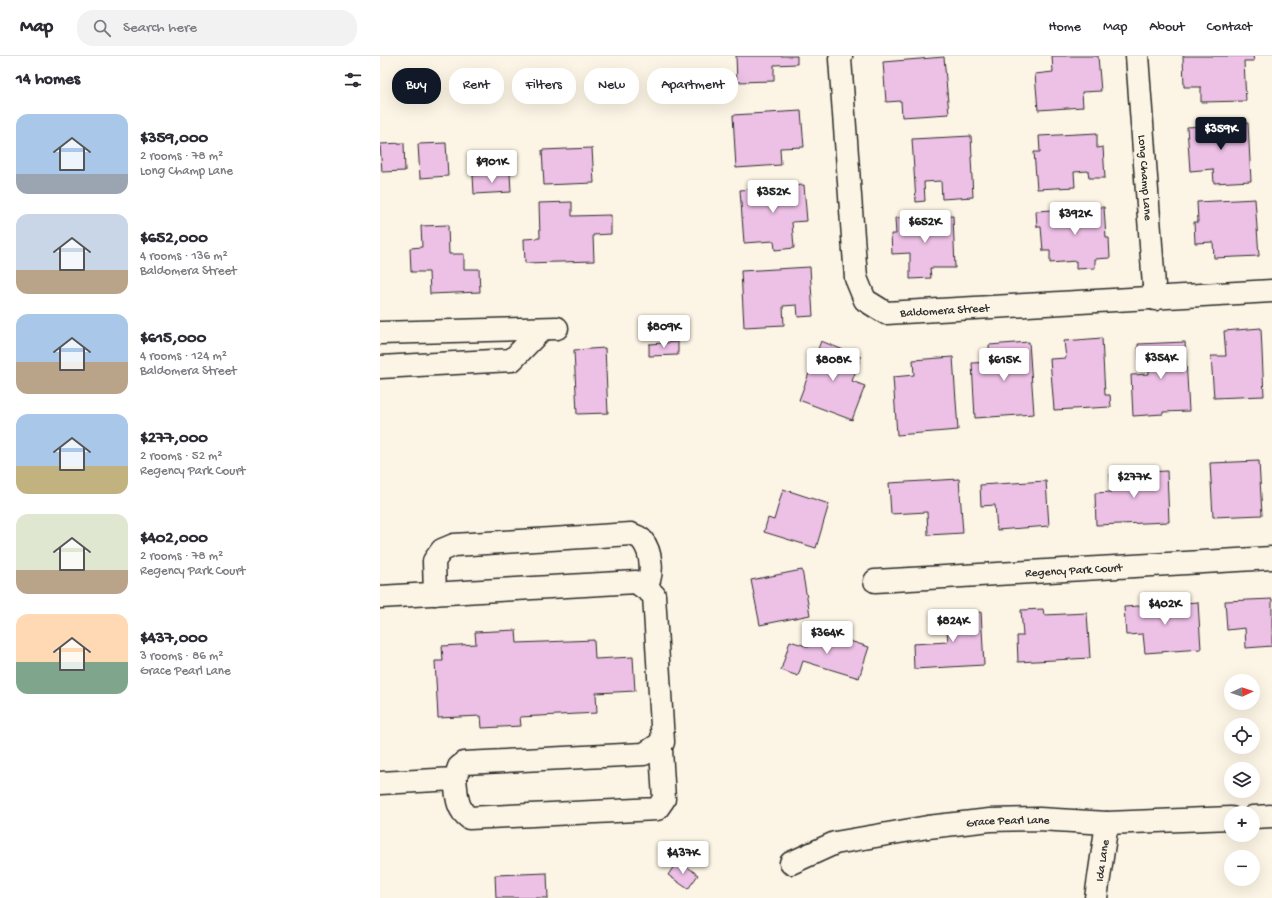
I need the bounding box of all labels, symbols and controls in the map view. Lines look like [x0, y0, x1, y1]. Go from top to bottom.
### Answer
search box [77, 10, 357, 46]
text: Map [20, 16, 53, 39]
icon: search [91, 17, 113, 39]
text: Search here [123, 19, 197, 37]
text: Home [1049, 19, 1081, 36]
text: Map [1103, 19, 1127, 36]
text: About [1149, 19, 1185, 36]
text: Contact [1207, 19, 1252, 36]
chip: Buy [392, 68, 441, 104]
chip: Rent [449, 68, 504, 104]
chip: Filters [512, 68, 576, 104]
chip: New [584, 68, 639, 104]
chip: Apartment [647, 68, 738, 104]
icon: filters [342, 69, 364, 91]
text: 14 homes [16, 70, 80, 90]
pin: $359K [1193, 117, 1249, 151]
text: $359K [1204, 122, 1238, 137]
text: $359,000 [140, 129, 208, 149]
icon: home [48, 130, 96, 178]
street label: Long Champ Lane [1134, 134, 1154, 222]
text: 2 rooms · 78 m² [140, 149, 223, 164]
pin: $901K [464, 150, 520, 184]
text: $901K [476, 155, 508, 170]
text: Long Champ Lane [140, 164, 233, 179]
pin: $352K [745, 180, 801, 214]
text: $352K [757, 185, 789, 200]
pin: $392K [1047, 202, 1103, 236]
text: $392K [1059, 207, 1091, 222]
pin: $652K [897, 210, 953, 244]
text: $652K [909, 215, 941, 230]
text: $652,000 [140, 229, 208, 249]
icon: home [48, 230, 96, 278]
text: 4 rooms · 136 m² [140, 249, 228, 264]
text: Baldomera Street [140, 264, 237, 279]
street label: Baldomera Street [899, 302, 991, 321]
pin: $809K [636, 315, 692, 349]
text: $809K [647, 320, 681, 335]
text: $615,000 [140, 329, 206, 349]
icon: home [48, 330, 96, 378]
pin: $354K [1133, 346, 1189, 380]
pin: $808K [805, 348, 861, 382]
pin: $615K [976, 348, 1032, 382]
text: 4 rooms · 124 m² [140, 349, 227, 364]
text: $354K [1145, 351, 1177, 366]
text: $808K [816, 353, 850, 368]
text: $615K [988, 353, 1020, 368]
text: Baldomera Street [140, 364, 237, 379]
text: $277,000 [140, 429, 208, 449]
icon: home [48, 430, 96, 478]
text: 2 rooms · 52 m² [140, 449, 222, 464]
text: Regency Park Court [140, 464, 245, 479]
pin: $277K [1106, 465, 1162, 499]
text: $277K [1118, 470, 1150, 485]
text: $402,000 [140, 529, 208, 549]
icon: home [48, 530, 96, 578]
text: 2 rooms · 78 m² [140, 549, 223, 564]
street label: Regency Park Court [1025, 562, 1124, 581]
text: Regency Park Court [140, 564, 245, 579]
pin: $402K [1137, 592, 1193, 626]
text: $402K [1149, 597, 1181, 612]
pin: $824K [925, 609, 981, 643]
text: $824K [937, 614, 969, 629]
pin: $364K [799, 621, 855, 655]
text: $364K [811, 626, 843, 641]
text: $437,000 [140, 629, 208, 649]
icon: home [48, 630, 96, 678]
text: 3 rooms · 86 m² [140, 649, 223, 664]
text: Grace Pearl Lane [140, 664, 231, 679]
north arrow [1224, 674, 1260, 710]
map controls [1224, 674, 1260, 886]
button: locate [1224, 718, 1260, 754]
button: layers [1224, 762, 1260, 798]
button: + [1224, 806, 1260, 842]
street label: Grace Pearl Lane [966, 814, 1051, 832]
street label: Ida Lane [1093, 838, 1114, 883]
pin: $437K [655, 841, 711, 875]
text: $437K [667, 846, 699, 861]
button: − [1224, 850, 1260, 886]

